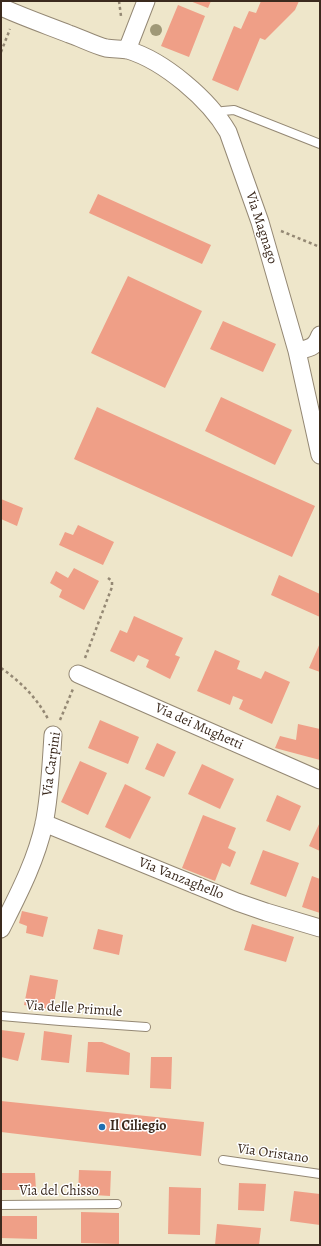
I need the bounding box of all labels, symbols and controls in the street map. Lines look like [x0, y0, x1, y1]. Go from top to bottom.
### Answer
street label: Via Magnago [241, 190, 281, 266]
street label: Via dei Mughetti [152, 700, 246, 754]
street label: Via Carpini [39, 731, 65, 797]
street label: Via Vanzaghello [136, 854, 226, 904]
street label: Via delle Primule [25, 997, 123, 1021]
place label: Il Ciliegio [110, 1119, 167, 1135]
marker: Il Ciliegio [97, 1122, 107, 1132]
street label: Via Oristano [236, 1141, 310, 1167]
street label: Via del Chisso [19, 1184, 99, 1200]

